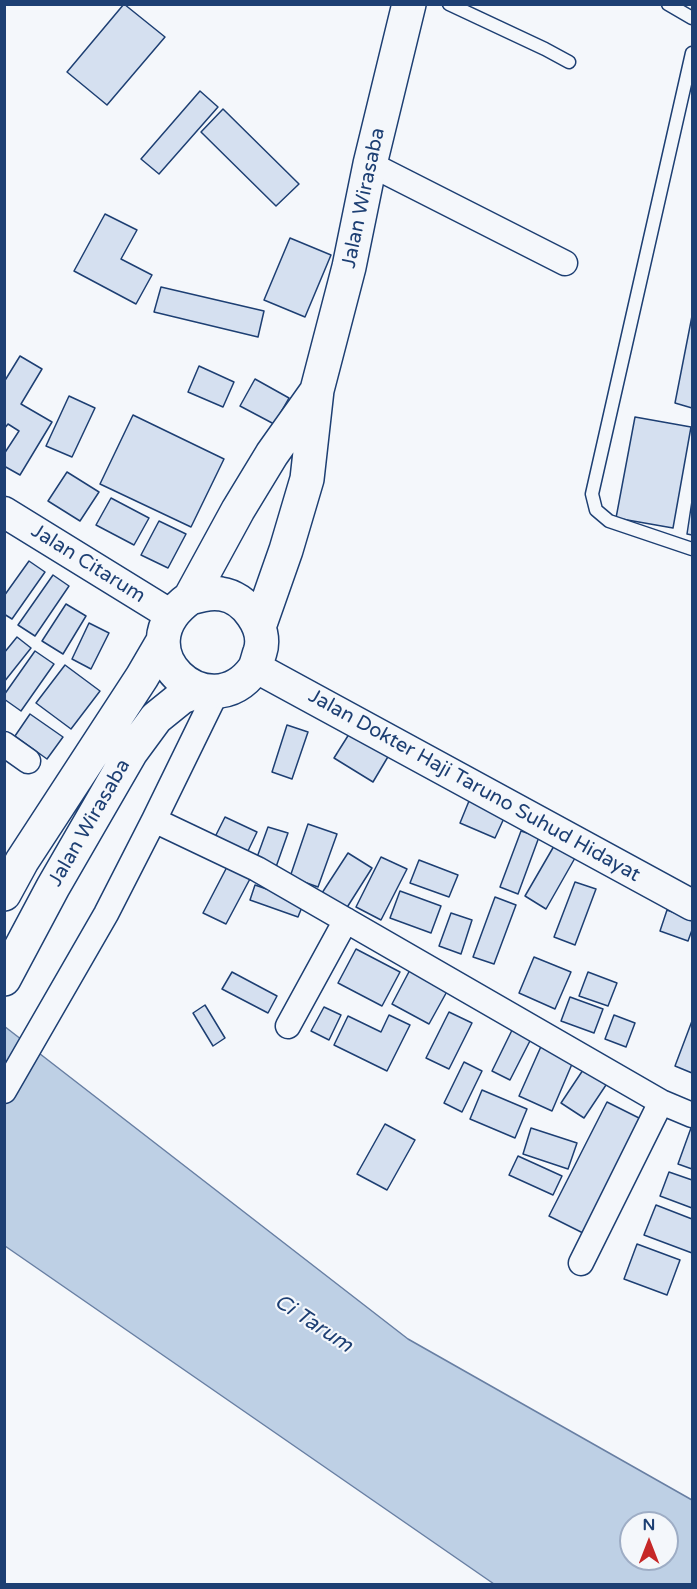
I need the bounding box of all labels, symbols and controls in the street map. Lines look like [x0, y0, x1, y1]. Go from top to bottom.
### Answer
street label: Jalan Wirasaba [337, 126, 391, 270]
street label: Jalan Citarum [26, 519, 150, 609]
street label: Jalan Dokter Haji Taruno Suhud Hidayat [304, 684, 644, 888]
street label: Jalan Wirasaba [44, 755, 136, 891]
water label: Ci Tarum [269, 1289, 357, 1359]
north arrow [619, 1511, 679, 1571]
text: N [643, 1515, 655, 1535]

